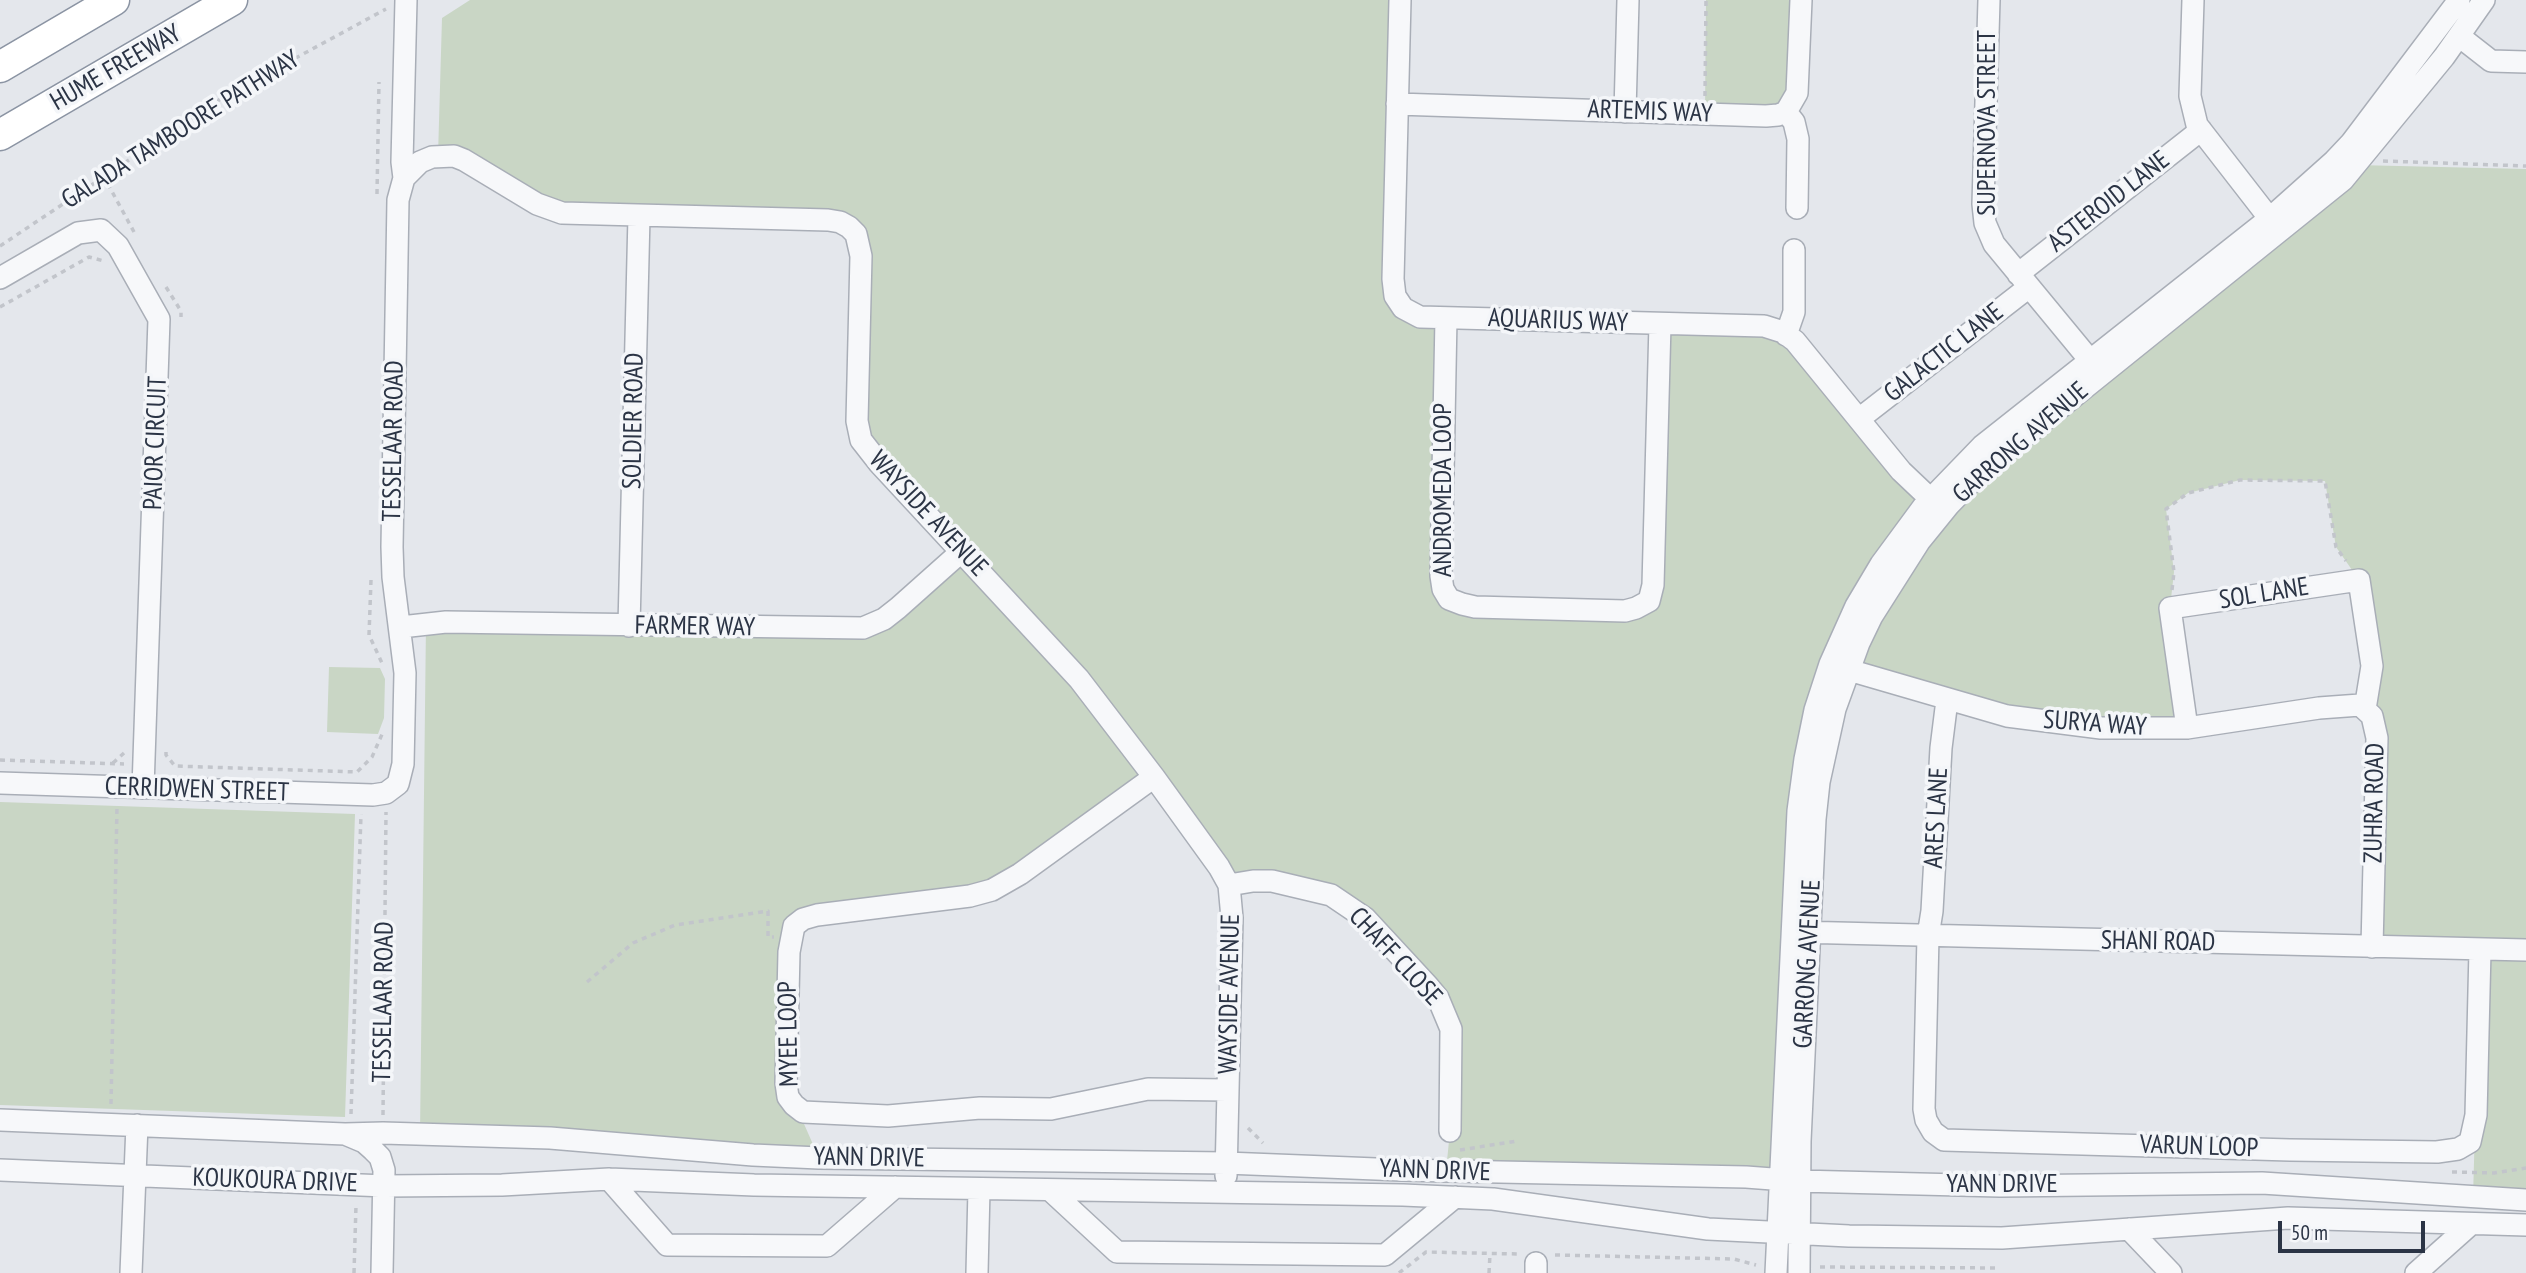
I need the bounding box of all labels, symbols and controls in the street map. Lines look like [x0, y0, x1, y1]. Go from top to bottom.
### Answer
street label: HUME FREEWAY [45, 18, 187, 118]
street label: SUPERNOVA STREET [1972, 30, 2004, 216]
street label: GALADA TAMBOORE PATHWAY [56, 44, 306, 216]
street label: ARTEMIS WAY [1587, 94, 1713, 130]
street label: ASTEROID LANE [2042, 145, 2176, 259]
street label: GALACTIC LANE [1878, 297, 2010, 409]
street label: AQUARIUS WAY [1487, 303, 1629, 339]
street label: SOLDIER ROAD [617, 353, 651, 489]
street label: TESSELAAR ROAD [377, 360, 411, 522]
street label: PAIOR CIRCUIT [138, 376, 174, 510]
street label: GARRONG AVENUE [1947, 376, 2095, 510]
street label: ANDROMEDA LOOP [1428, 403, 1460, 577]
street label: WAYSIDE AVENUE [862, 445, 994, 583]
street label: SOL LANE [2217, 572, 2311, 616]
street label: FARMER WAY [634, 610, 756, 644]
street label: SURYA WAY [2042, 705, 2148, 743]
street label: ZUHRA ROAD [2358, 743, 2392, 863]
street label: ARES LANE [1919, 767, 1955, 869]
street label: CERRIDWEN STREET [104, 771, 290, 809]
street label: GARRONG AVENUE [1788, 879, 1828, 1049]
street label: CHAFF CLOSE [1342, 901, 1448, 1013]
street label: WAYSIDE AVENUE [1213, 914, 1247, 1074]
street label: TESSELAAR ROAD [367, 921, 401, 1083]
street label: SHANI ROAD [2101, 925, 2215, 959]
street label: MYEE LOOP [772, 981, 806, 1087]
street label: VARUN LOOP [2139, 1129, 2259, 1165]
street label: YANN DRIVE [813, 1141, 925, 1175]
street label: YANN DRIVE [1379, 1153, 1491, 1189]
street label: KOUKOURA DRIVE [192, 1163, 358, 1199]
street label: YANN DRIVE [1946, 1169, 2058, 1201]
scale bar [2281, 1206, 2428, 1250]
text: 50 m [2291, 1219, 2328, 1246]

